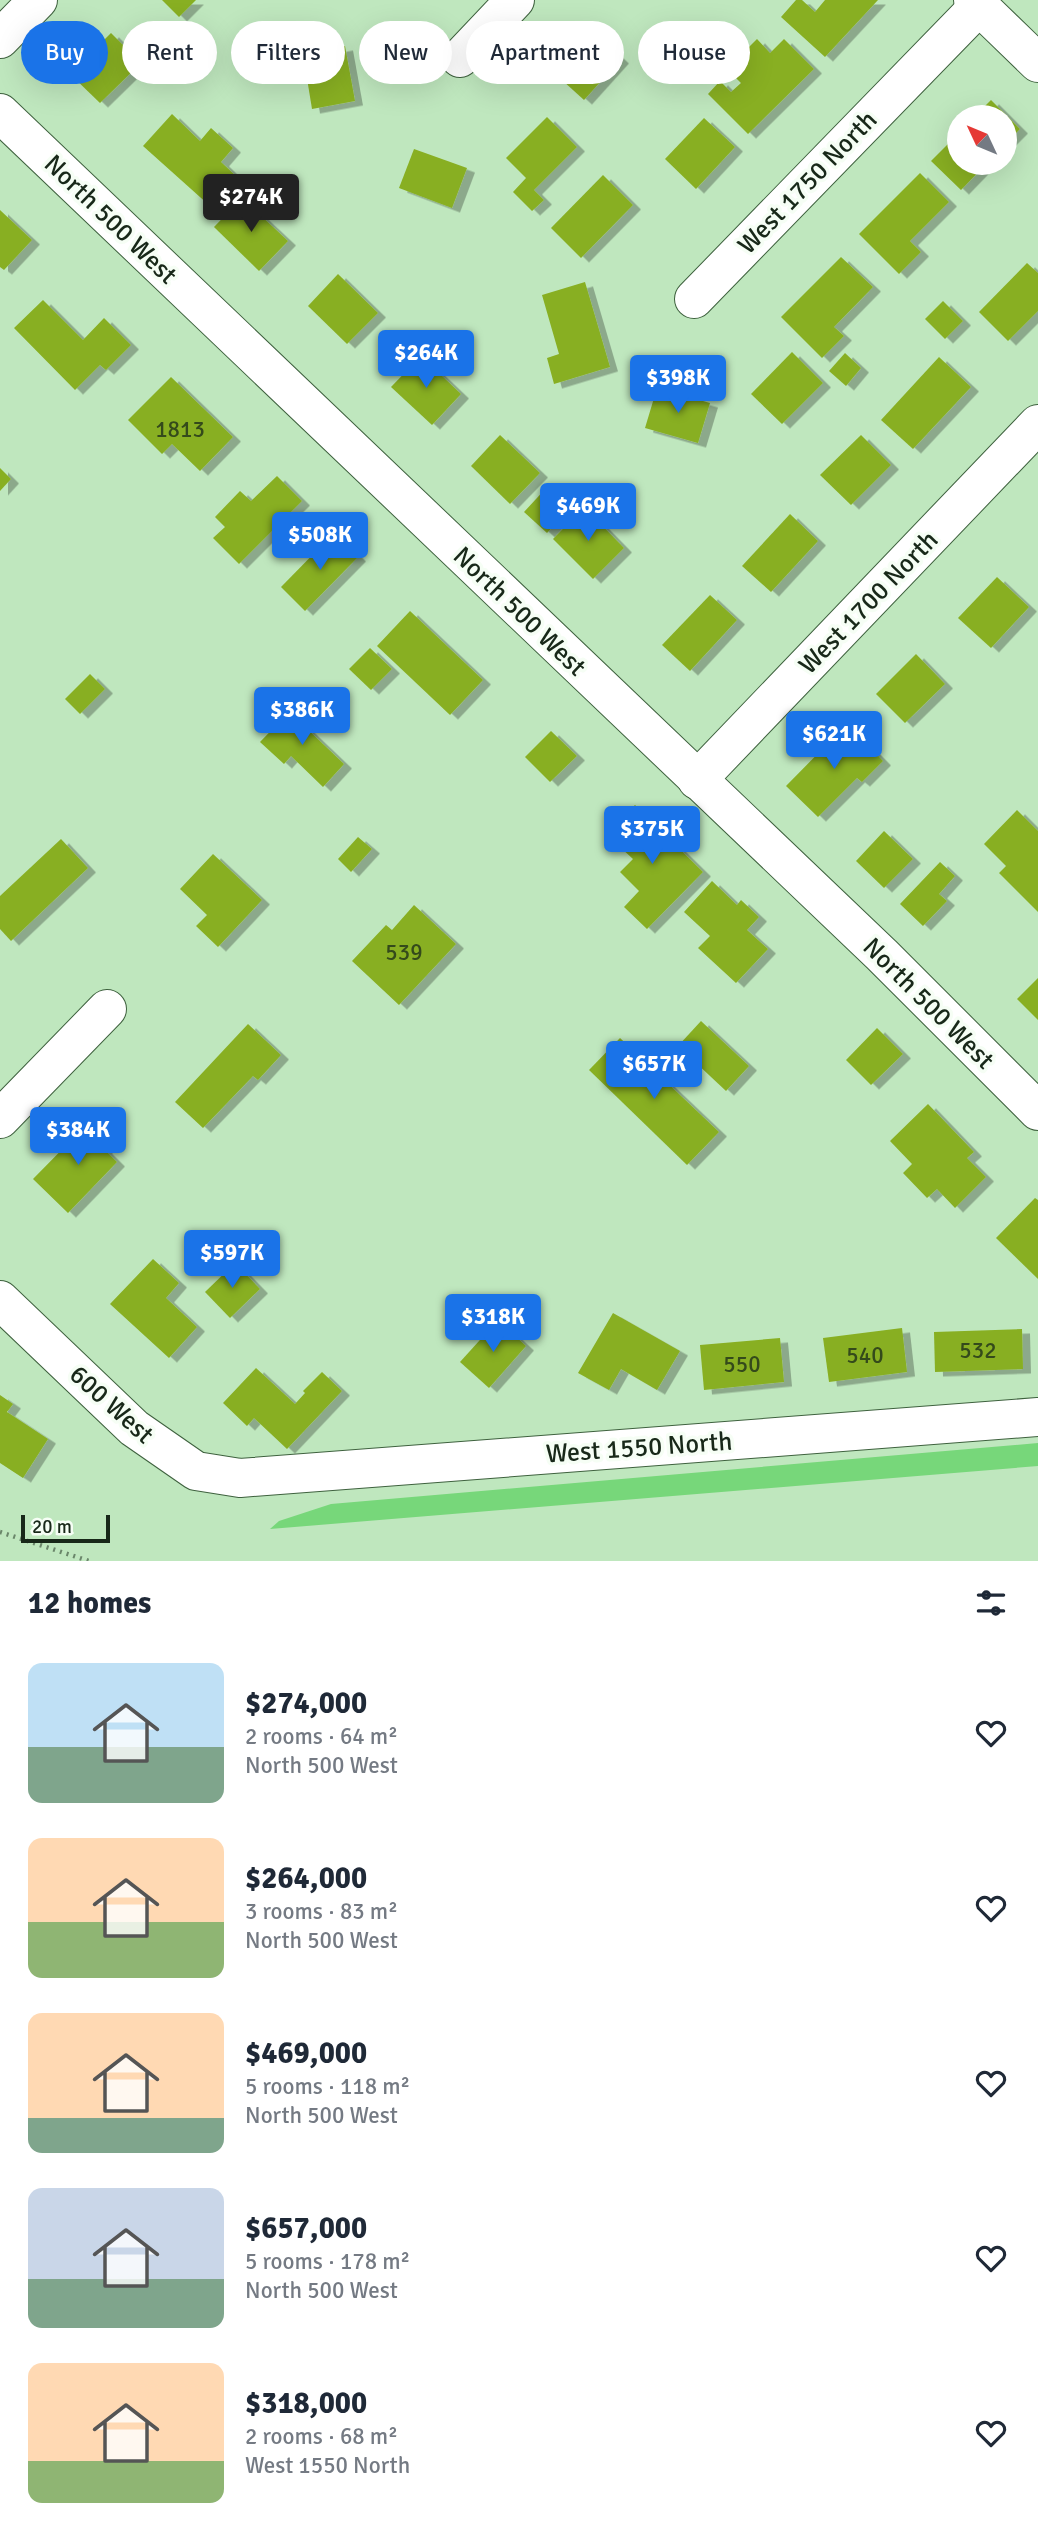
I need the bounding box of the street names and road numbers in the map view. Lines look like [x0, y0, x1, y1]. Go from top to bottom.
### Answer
street label: West 1750 North [731, 104, 884, 261]
street label: North 500 West [37, 148, 184, 291]
street label: West 1700 North [792, 524, 945, 681]
street label: North 500 West [446, 540, 593, 683]
street label: North 500 West [856, 931, 1001, 1076]
street label: 600 West [63, 1359, 160, 1451]
street label: West 1550 North [545, 1426, 733, 1470]

